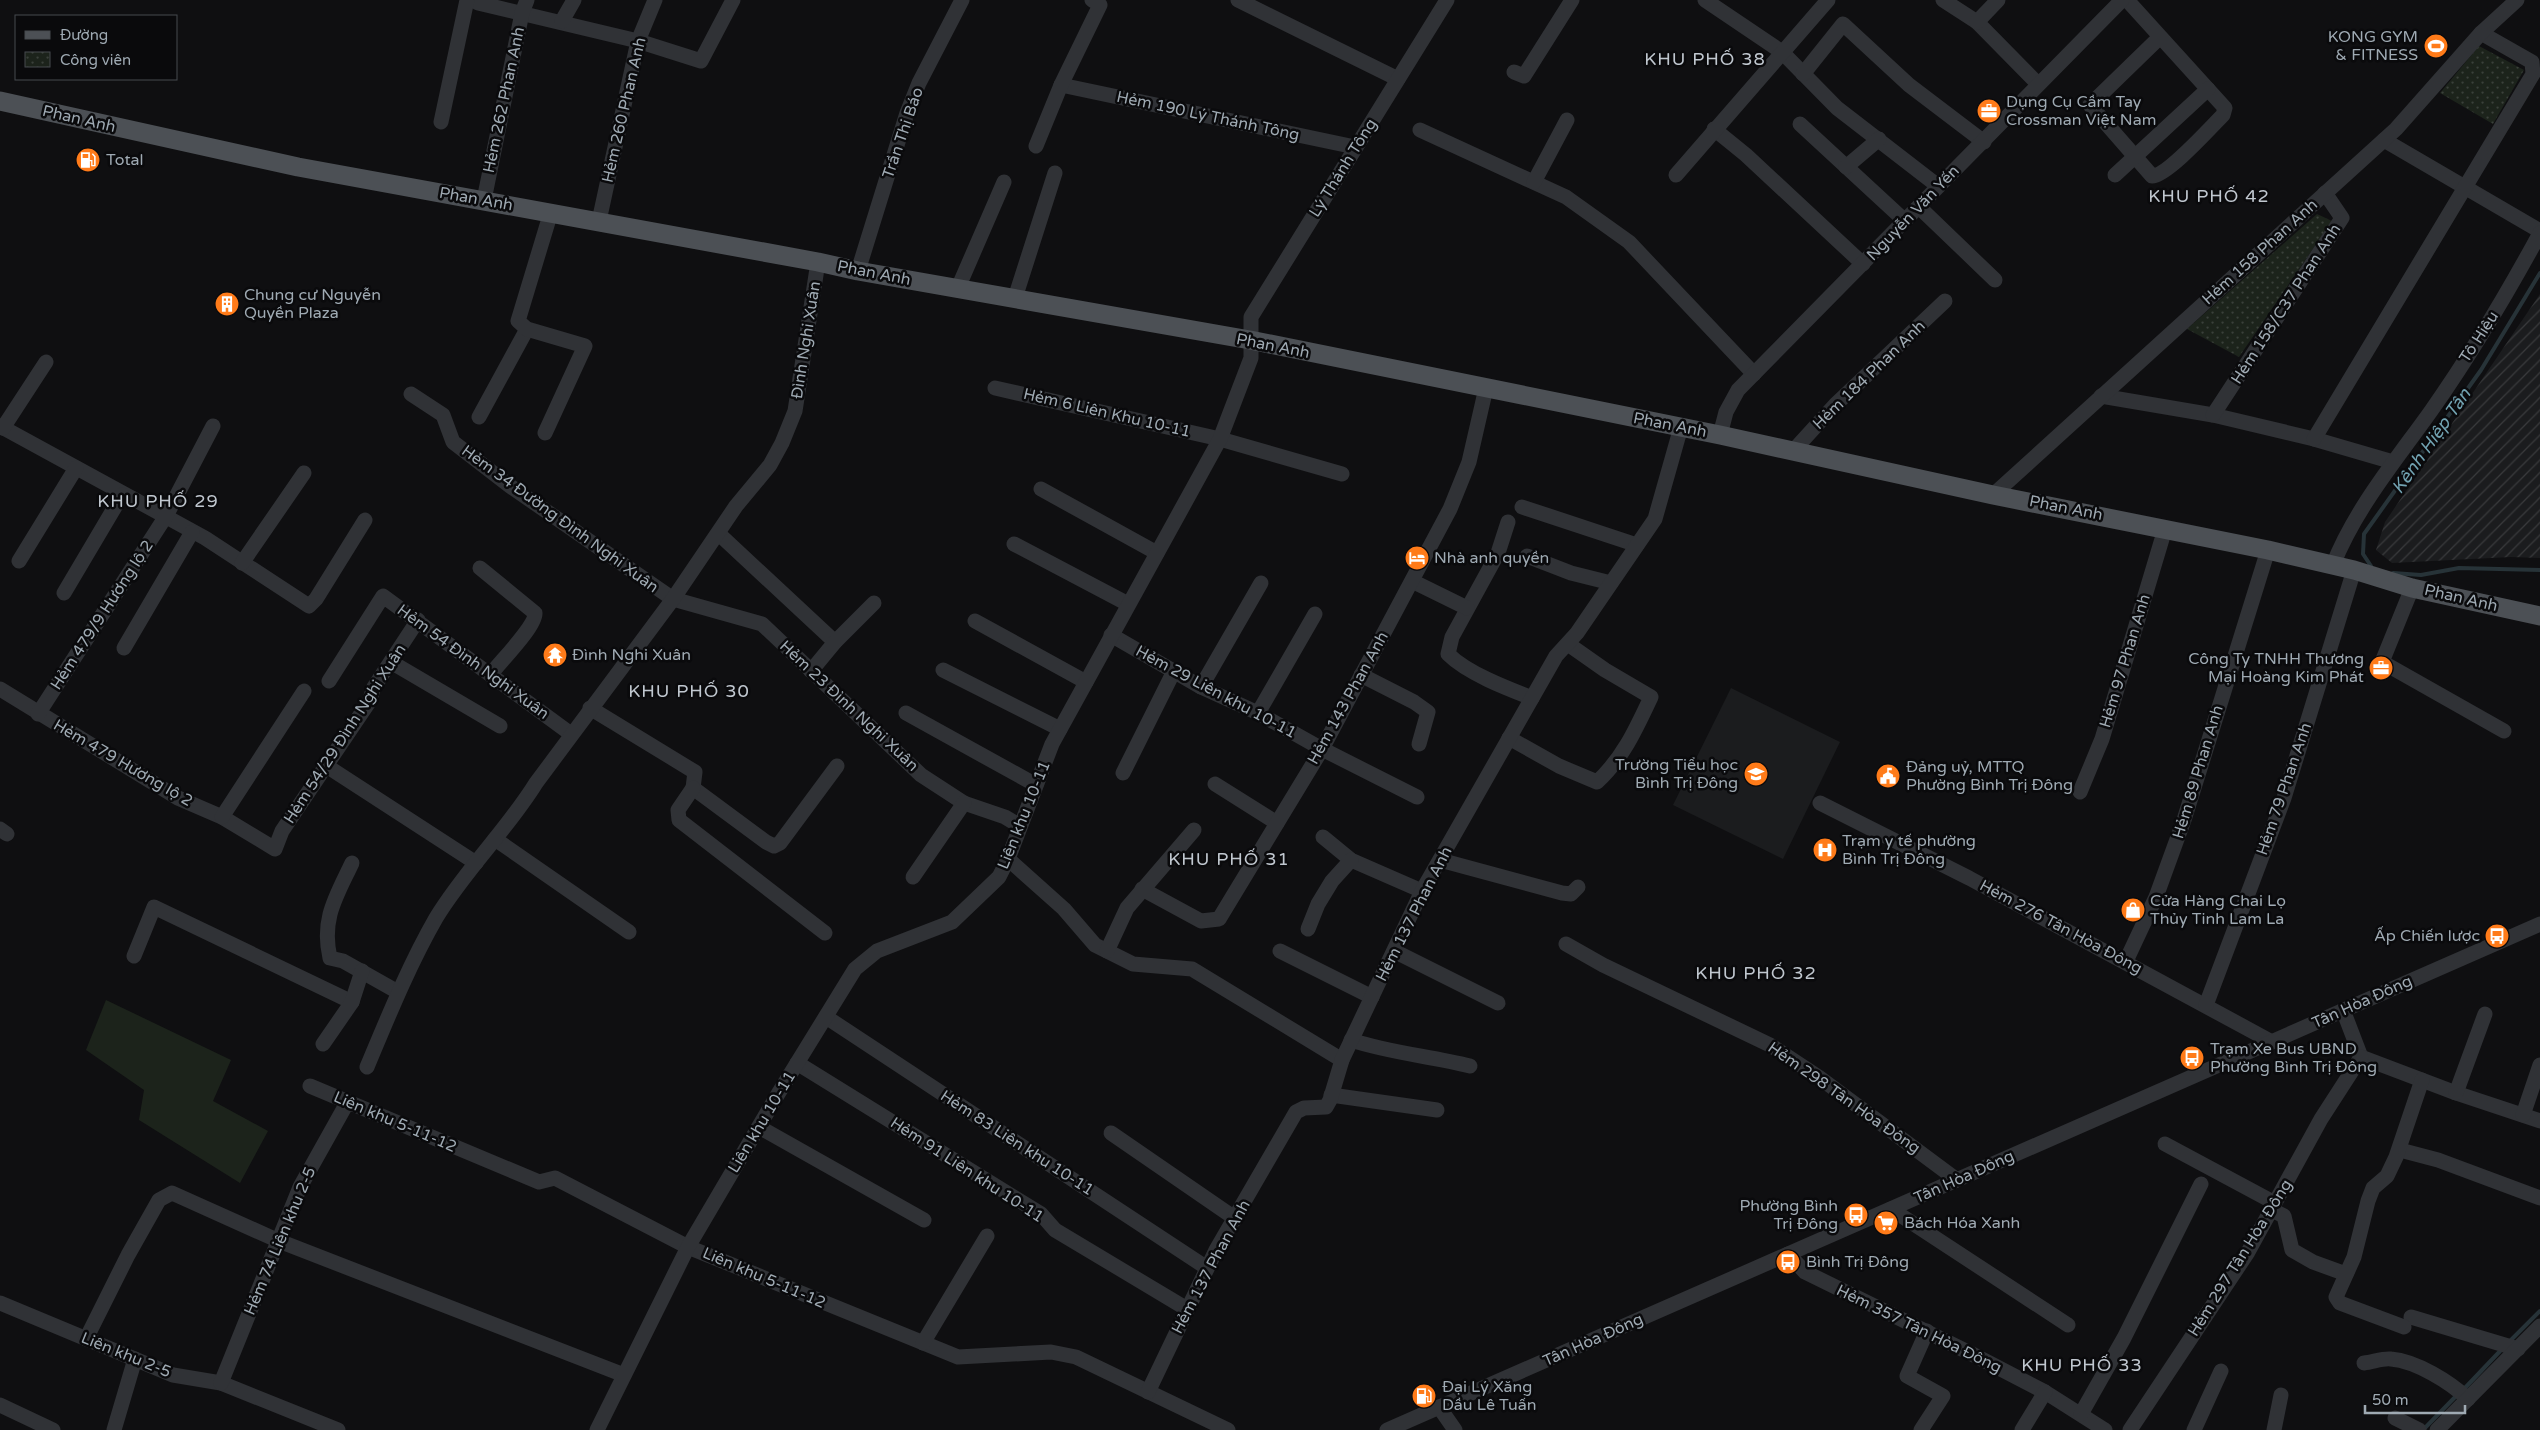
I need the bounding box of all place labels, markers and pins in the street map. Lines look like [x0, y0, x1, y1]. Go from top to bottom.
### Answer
place label: KONG GYM & FITNESS [2328, 27, 2418, 65]
sports icon: KONG GYM & FITNESS [2423, 33, 2449, 59]
place label: Dụng Cụ Cầm Tay Crossman Việt Nam [2006, 92, 2156, 130]
office icon: Dụng Cụ Cầm Tay Crossman Việt Nam [1976, 98, 2002, 124]
fuel station icon: Total [75, 147, 101, 173]
place label: Total [106, 150, 143, 170]
place label: Chung cư Nguyễn Quyền Plaza [244, 285, 381, 323]
building icon: Chung cư Nguyễn Quyền Plaza [214, 291, 240, 317]
hotel icon: Nhà anh quyền [1404, 545, 1430, 571]
place label: Nhà anh quyền [1434, 548, 1549, 568]
temple icon: Đình Nghi Xuân [542, 642, 568, 668]
place label: Đình Nghi Xuân [572, 645, 691, 665]
place label: Công Ty TNHH Thương Mại Hoàng Kim Phát [2188, 649, 2364, 687]
office icon: Công Ty TNHH Thương Mại Hoàng Kim Phát [2368, 655, 2394, 681]
place label: Trường Tiểu học Bình Trị Đông [1615, 755, 1738, 793]
place label: Đảng uỷ, MTTQ Phường Bình Trị Đông [1906, 757, 2073, 795]
school or university icon: Trường Tiểu học Bình Trị Đông [1743, 761, 1769, 787]
public building icon: Đảng uỷ, MTTQ Phường Bình Trị Đông [1875, 763, 1901, 789]
place label: Trạm y tế phường Bình Trị Đông [1842, 831, 1976, 869]
hospital icon: Trạm y tế phường Bình Trị Đông [1812, 837, 1838, 863]
place label: Cửa Hàng Chai Lọ Thủy Tinh Lam La [2150, 891, 2286, 929]
shop icon: Cửa Hàng Chai Lọ Thủy Tinh Lam La [2120, 897, 2146, 923]
bus stop icon: Ấp Chiến lược [2484, 923, 2510, 949]
place label: Ấp Chiến lược [2374, 926, 2480, 946]
place label: Trạm Xe Bus UBND Phường Bình Trị Đông [2210, 1039, 2377, 1077]
bus stop icon: Trạm Xe Bus UBND Phường Bình Trị Đông [2179, 1045, 2205, 1071]
place label: Phường Bình Trị Đông [1740, 1196, 1838, 1234]
bus stop icon: Phường Bình Trị Đông [1843, 1202, 1869, 1228]
supermarket icon: Bách Hóa Xanh [1873, 1210, 1899, 1236]
place label: Bách Hóa Xanh [1904, 1213, 2020, 1233]
bus stop icon: Bình Trị Đông [1775, 1249, 1801, 1275]
place label: Bình Trị Đông [1806, 1252, 1909, 1272]
place label: Đại Lý Xăng Dầu Lê Tuấn [1442, 1377, 1536, 1415]
fuel station icon: Đại Lý Xăng Dầu Lê Tuấn [1411, 1383, 1437, 1409]

